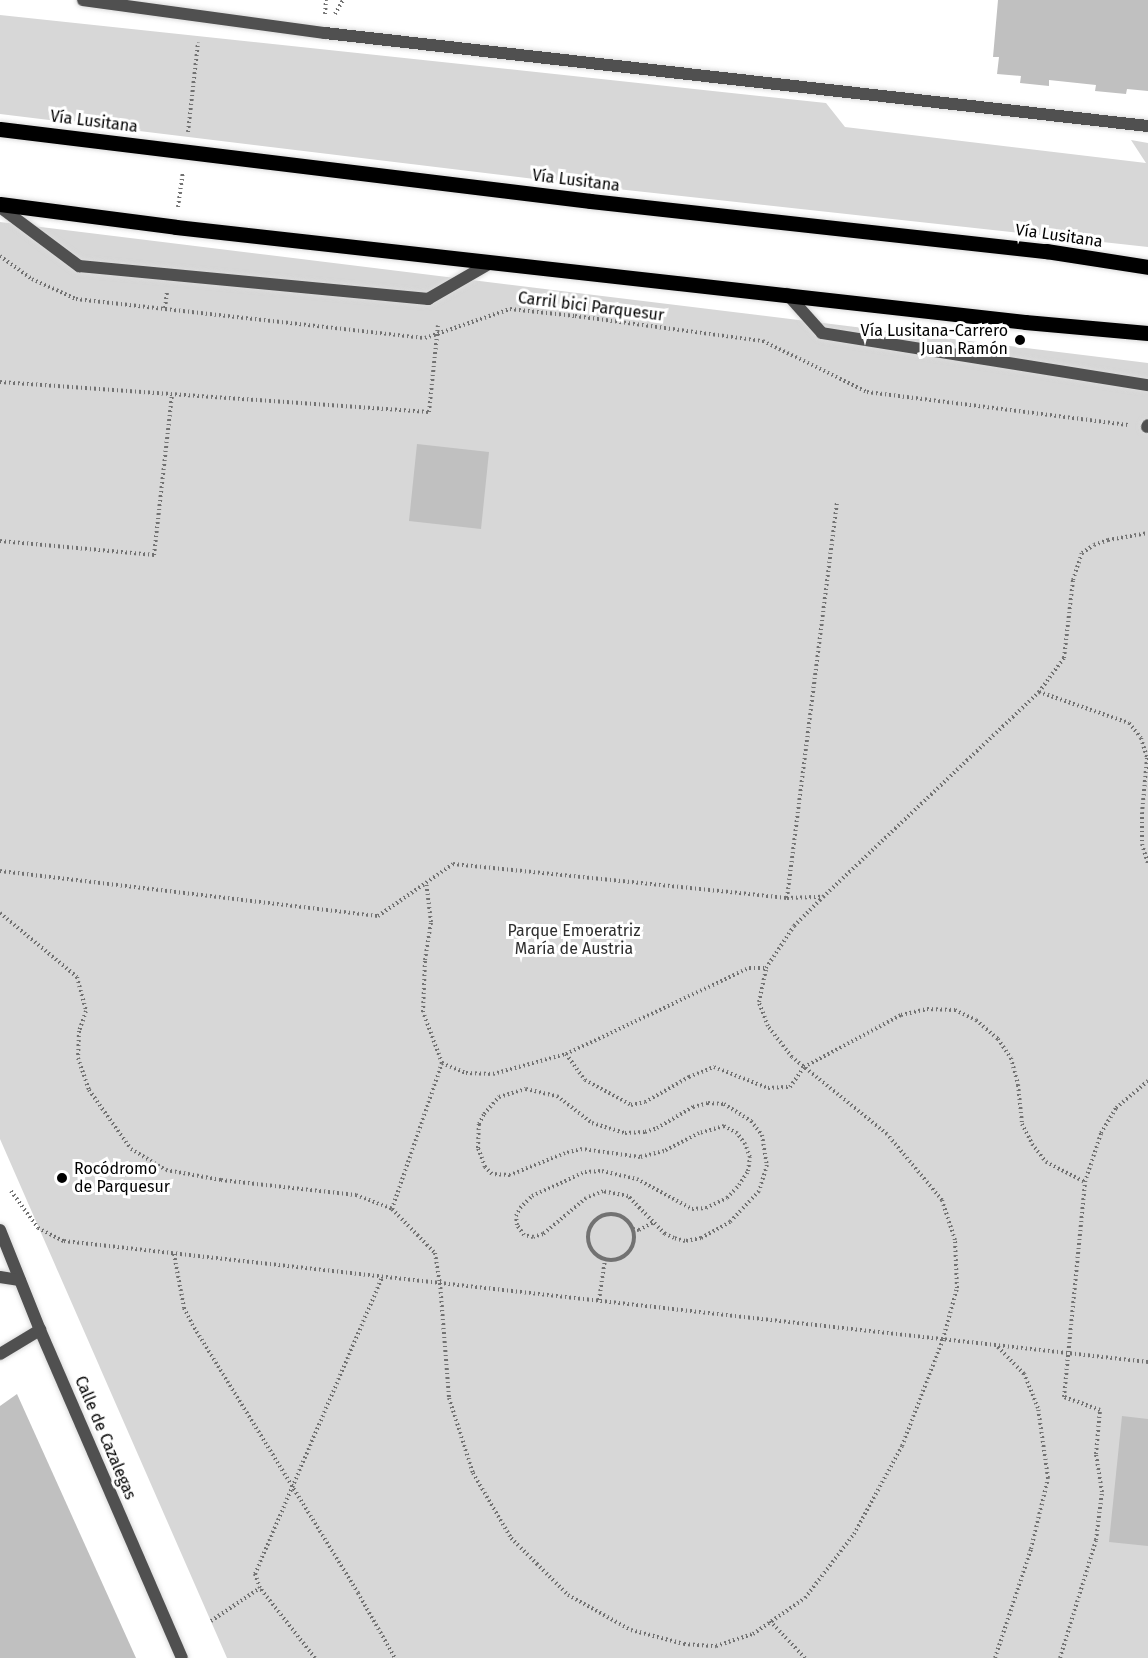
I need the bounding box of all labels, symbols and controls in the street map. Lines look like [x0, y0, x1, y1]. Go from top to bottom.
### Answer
street label: Vía Lusitana [49, 107, 139, 137]
street label: Vía Lusitana [531, 166, 621, 196]
street label: Vía Lusitana [1014, 220, 1104, 252]
street label: Carril bici Parquesur [517, 289, 665, 325]
place label: Vía Lusitana-Carrero Juan Ramón [861, 321, 1008, 359]
marker: Vía Lusitana-Carrero Juan Ramón [1013, 333, 1027, 347]
park label: Parque Emperatriz María de Austria [508, 921, 640, 959]
place label: Rocódromo de Parquesur [74, 1159, 170, 1197]
marker: Rocódromo de Parquesur [55, 1171, 69, 1185]
street label: Calle de Cazalegas [70, 1373, 140, 1503]

